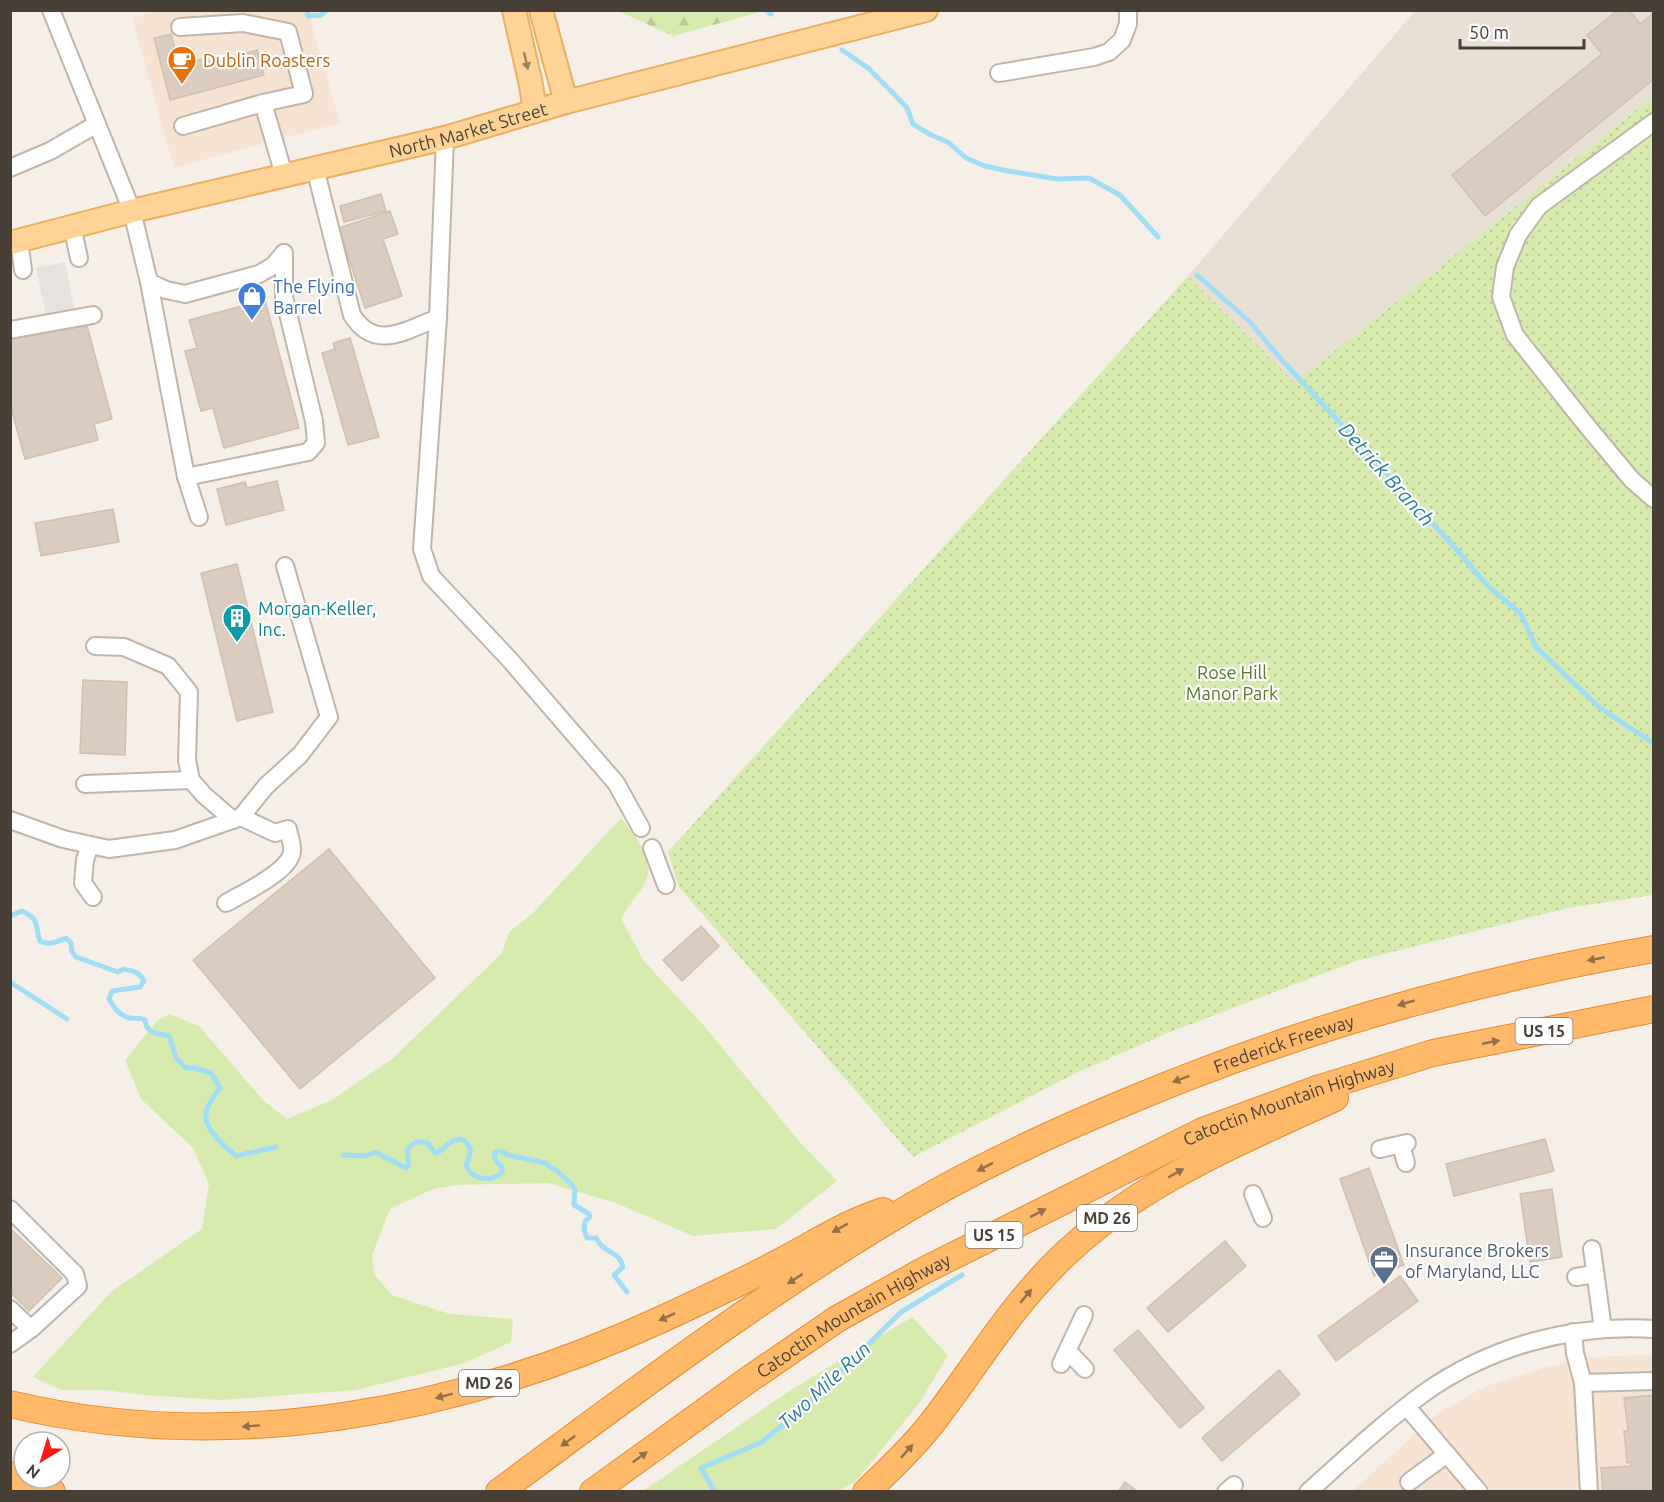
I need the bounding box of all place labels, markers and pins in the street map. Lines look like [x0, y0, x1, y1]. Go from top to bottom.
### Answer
cafe icon: Dublin Roasters [166, 44, 198, 86]
place label: Dublin Roasters [203, 50, 331, 70]
place label: The Flying Barrel [273, 276, 355, 317]
shop icon: The Flying Barrel [236, 280, 268, 322]
place label: Morgan-Keller, Inc. [258, 598, 377, 639]
building icon: Morgan-Keller, Inc. [221, 602, 253, 644]
place label: Insurance Brokers of Maryland, LLC [1405, 1240, 1549, 1281]
office icon: Insurance Brokers of Maryland, LLC [1368, 1244, 1400, 1286]

